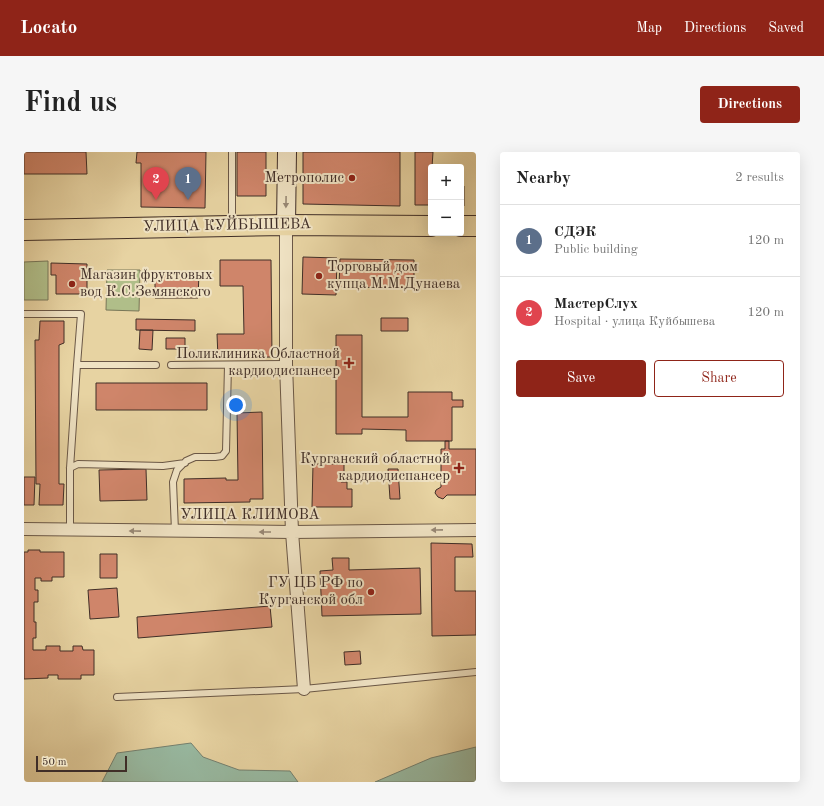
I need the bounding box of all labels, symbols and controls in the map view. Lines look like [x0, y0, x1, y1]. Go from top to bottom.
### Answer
text: Locato [20, 19, 77, 38]
text: Map [636, 21, 662, 35]
text: Directions [684, 21, 746, 35]
text: Saved [768, 21, 804, 35]
button: Directions [700, 86, 800, 123]
text: Find us [24, 90, 117, 118]
map controls [428, 164, 464, 236]
button: + [428, 164, 464, 200]
pin: 2 [143, 167, 169, 200]
pin: 1 [175, 167, 201, 200]
text: Nearby [516, 170, 571, 187]
place label: Метрополис [264, 171, 344, 186]
text: 2 results [735, 171, 784, 184]
marker: Метрополис [347, 173, 357, 183]
one-way arrow [283, 196, 289, 209]
button: − [428, 200, 464, 236]
street label: УЛИЦА КУЙБЫШЕВА [143, 213, 312, 235]
text: СДЭК [554, 225, 596, 240]
text: 1 [525, 234, 533, 247]
text: 120 m [747, 234, 784, 247]
text: Public building [554, 243, 638, 256]
place label: Торговый дом купца М.М.Дунаева [327, 260, 461, 292]
place label: Магазин фруктовых вод К.С.Земянского [80, 268, 213, 300]
marker: Торговый дом купца М.М.Дунаева [314, 271, 324, 281]
marker: Магазин фруктовых вод К.С.Земянского [67, 279, 77, 289]
text: МастерСлух [554, 297, 638, 312]
text: 2 [525, 306, 533, 319]
text: 120 m [747, 306, 784, 319]
text: Hospital · улица Куйбышева [554, 315, 715, 328]
place label: Поликлиника Областной кардиодиспансер [176, 347, 340, 379]
marker: Поликлиника Областной кардиодиспансер [343, 357, 355, 369]
button: Save [516, 360, 646, 397]
button: Share [654, 360, 784, 397]
your location [226, 395, 246, 415]
place label: Курганский областной кардиодиспансер [300, 452, 450, 484]
marker: Курганский областной кардиодиспансер [453, 462, 465, 474]
street label: УЛИЦА КЛИМОВА [180, 508, 320, 523]
one-way arrow [430, 527, 443, 533]
one-way arrow [128, 528, 141, 534]
one-way arrow [258, 529, 271, 535]
place label: ГУ ЦБ РФ по Курганской обл [258, 576, 363, 608]
marker: ГУ ЦБ РФ по Курганской обл [366, 587, 376, 597]
scale bar [36, 754, 127, 773]
text: 50 m [42, 757, 67, 768]

